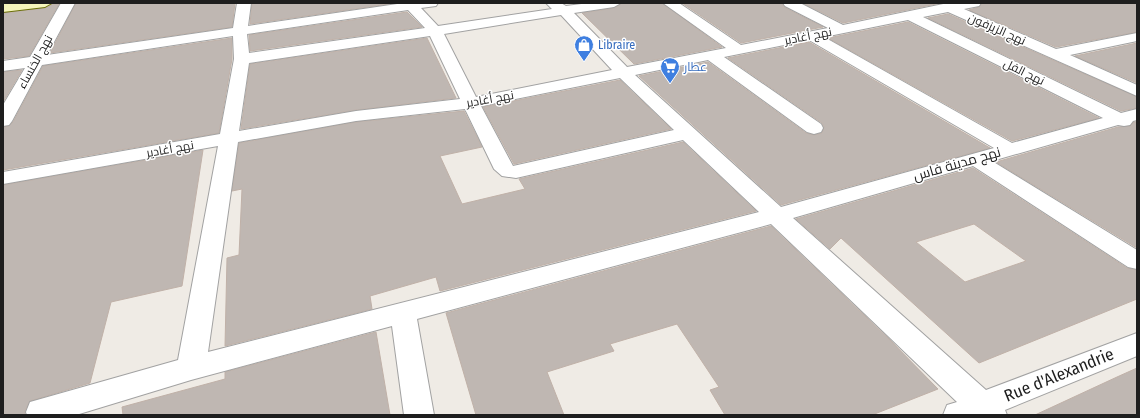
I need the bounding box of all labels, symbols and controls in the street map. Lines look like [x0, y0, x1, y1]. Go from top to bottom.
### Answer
street label: نهج الزيزفون [966, 10, 1028, 49]
street label: نهج أغادير [782, 24, 833, 49]
street label: نهج الخنساء [15, 33, 56, 92]
shop icon: Libraire [573, 34, 595, 62]
place label: Libraire [598, 38, 635, 52]
supermarket icon: عطار [659, 56, 681, 84]
street label: نهج الفل [1001, 56, 1047, 89]
place label: عطار [683, 60, 707, 74]
street label: نهج أغادير [464, 87, 515, 111]
street label: نهج أغادير [144, 137, 195, 161]
street label: نهج مدينة فاس [911, 143, 1003, 185]
street label: Rue d'Alexandrie [1001, 343, 1117, 407]

